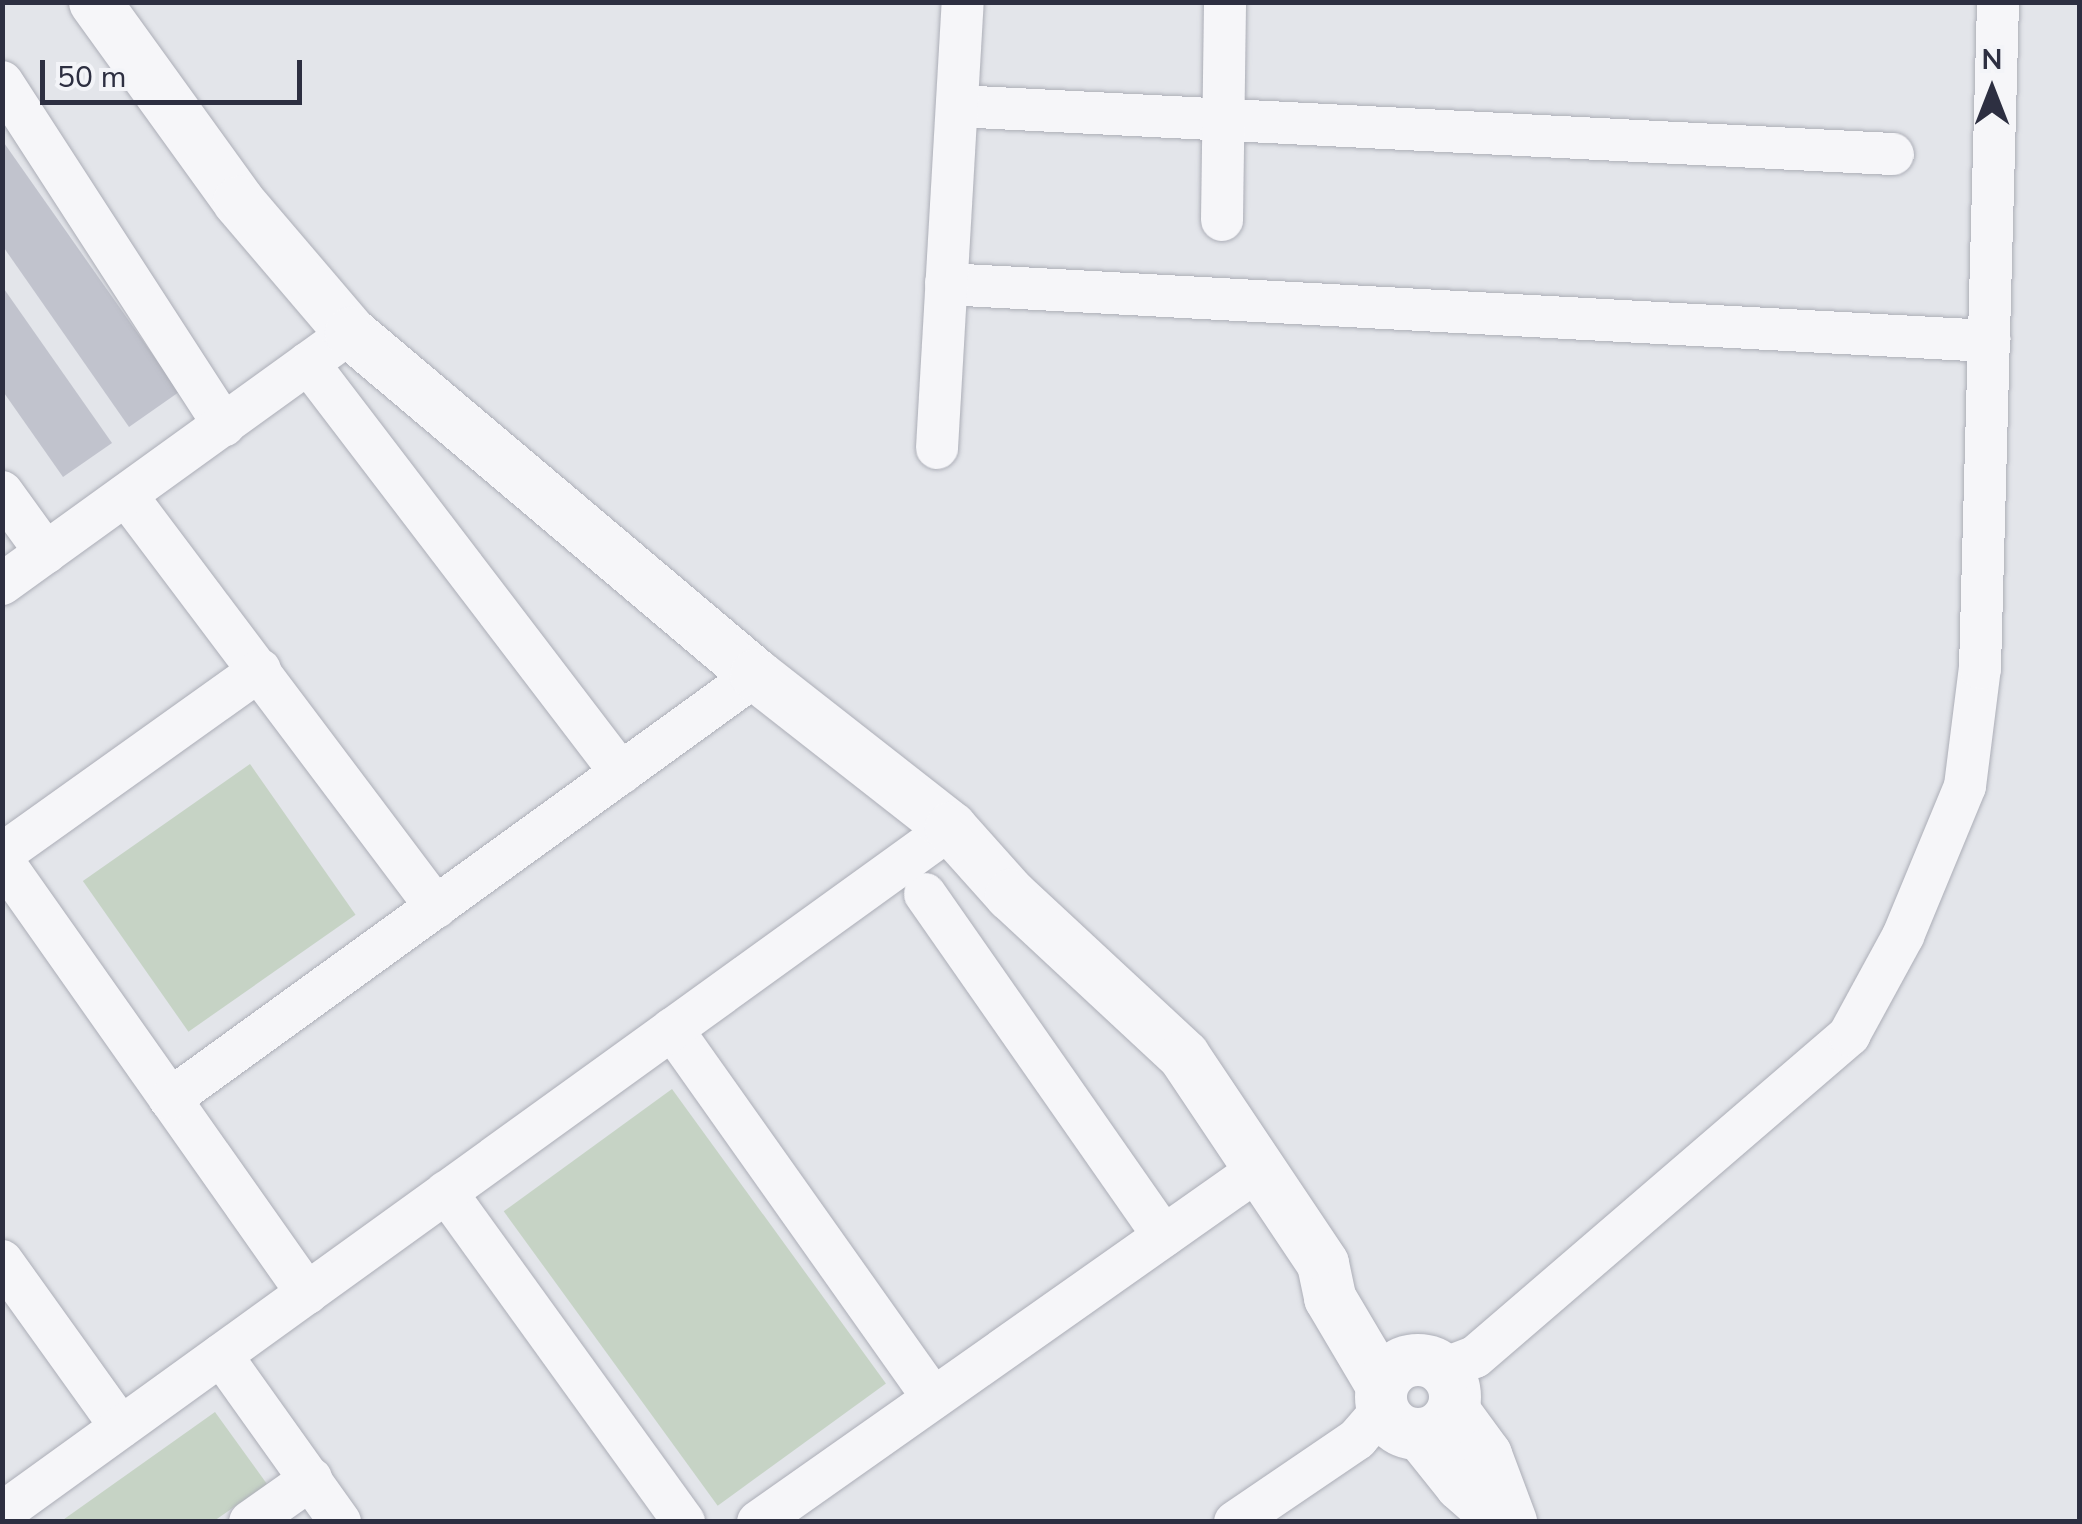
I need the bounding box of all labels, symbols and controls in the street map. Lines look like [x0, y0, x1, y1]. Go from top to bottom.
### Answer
scale bar [45, 40, 308, 102]
north arrow [1942, 40, 2042, 140]
text: N [1982, 41, 2002, 79]
text: 50 m [57, 57, 126, 98]

